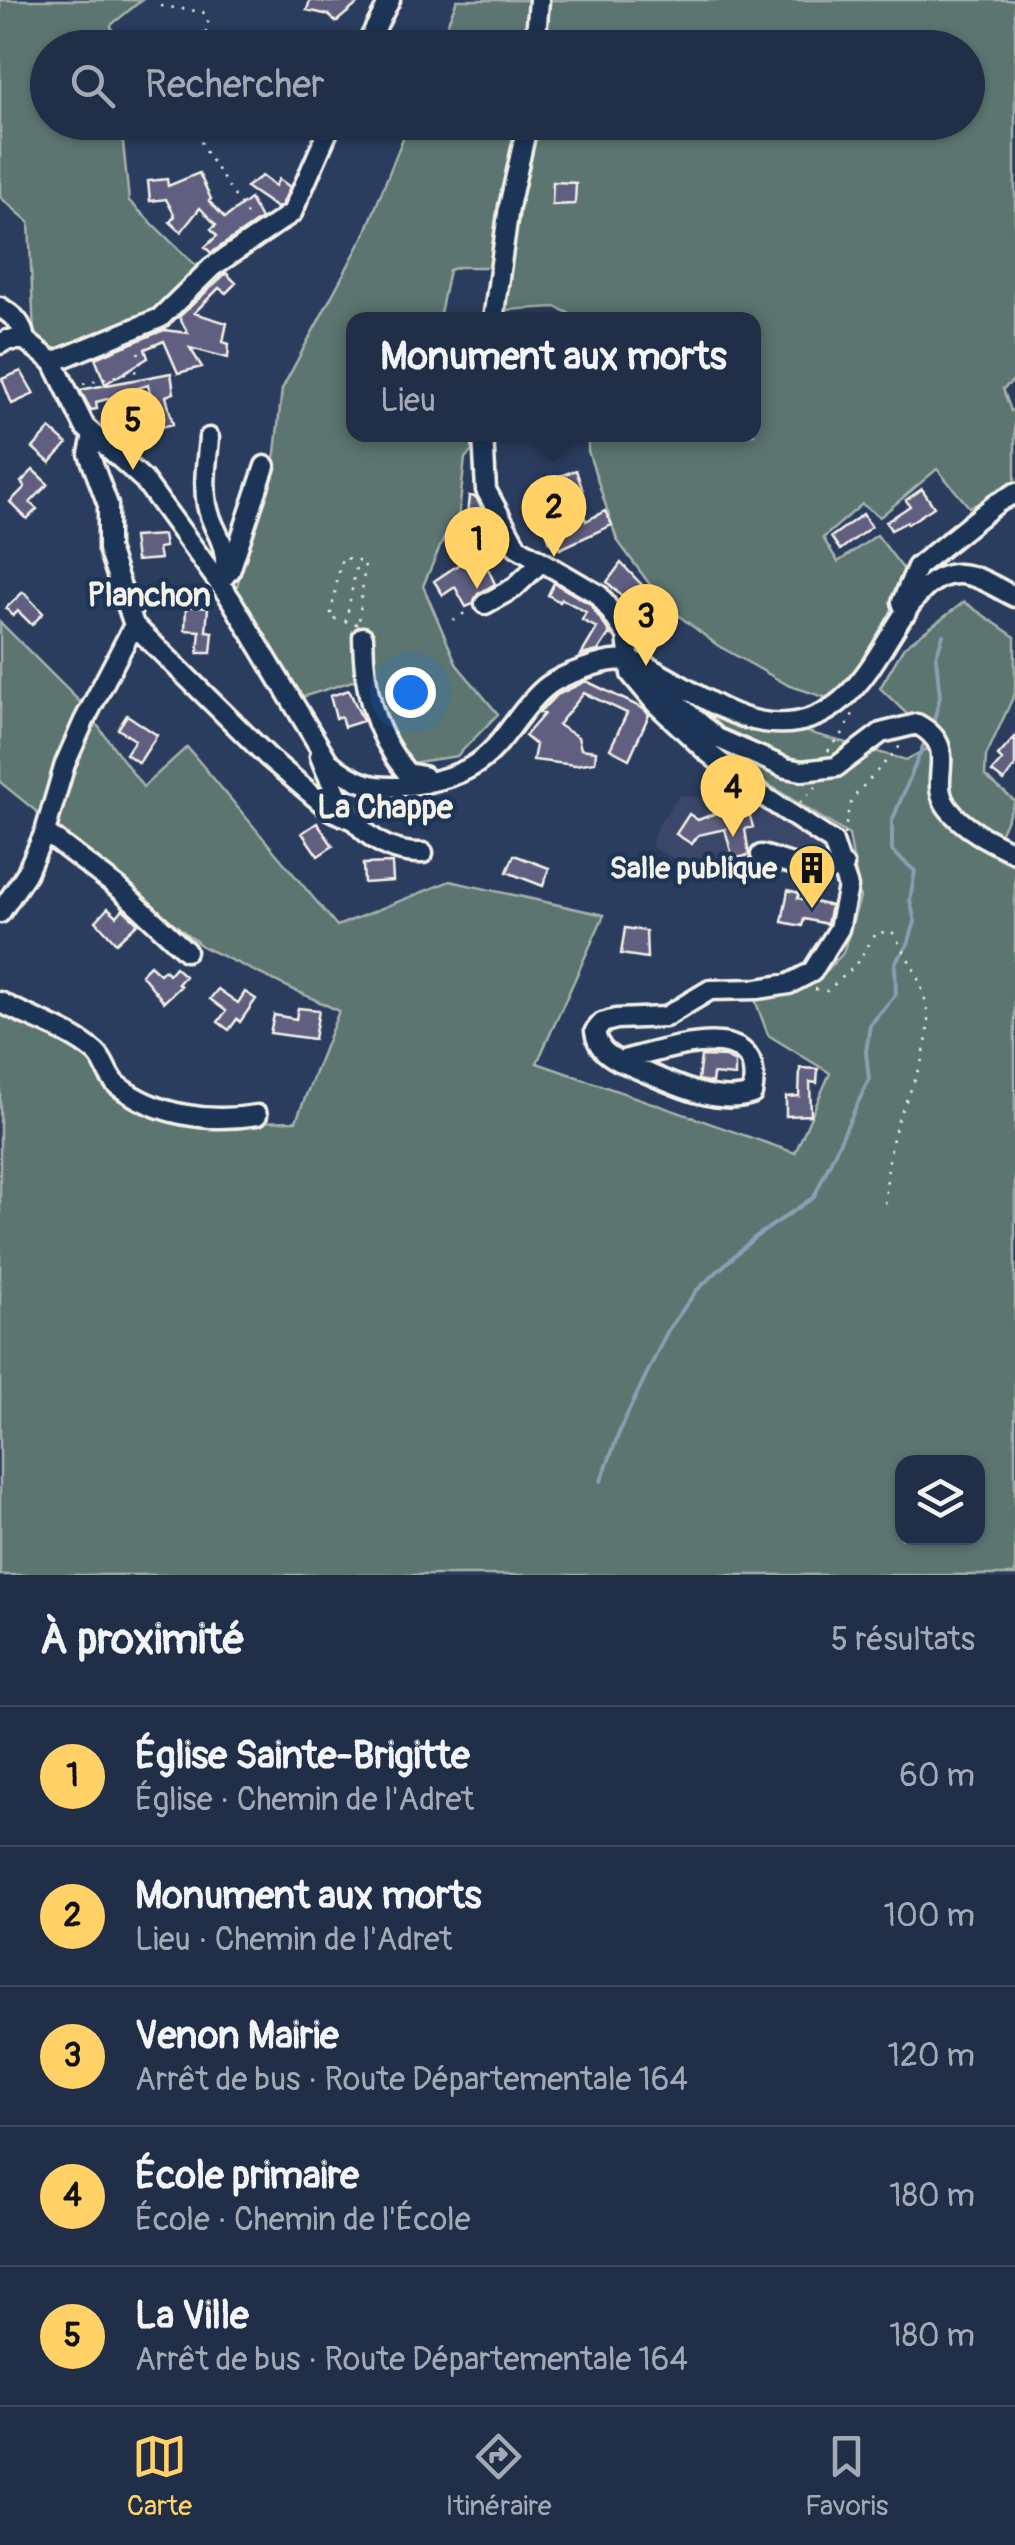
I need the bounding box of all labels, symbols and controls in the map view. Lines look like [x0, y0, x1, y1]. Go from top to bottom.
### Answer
search box [30, 30, 985, 140]
icon: search [65, 58, 120, 113]
text: Rechercher [145, 61, 325, 109]
popup [346, 312, 761, 442]
text: Monument aux morts [380, 333, 727, 381]
text: Lieu [380, 381, 436, 421]
pin: 5 [100, 388, 166, 470]
pin: 2 [522, 474, 586, 557]
pin: 1 [444, 506, 510, 589]
district label: Planchon [87, 576, 211, 616]
pin: 3 [614, 584, 678, 666]
your location [385, 667, 436, 718]
pin: 4 [700, 754, 766, 837]
district label: La Chappe [317, 788, 454, 828]
building icon: Salle publique [786, 842, 838, 910]
place label: Salle publique [610, 850, 778, 887]
map controls [895, 1455, 985, 1545]
button: layers [895, 1455, 985, 1545]
text: À proximité [40, 1614, 245, 1666]
text: 5 résultats [831, 1620, 975, 1660]
text: Église Sainte-Brigitte [135, 1732, 470, 1780]
text: 1 [66, 1756, 79, 1796]
text: 60 m [899, 1756, 975, 1796]
text: Église · Chemin de l'Adret [135, 1780, 474, 1820]
text: Monument aux morts [135, 1872, 482, 1920]
text: 2 [64, 1896, 81, 1936]
text: 100 m [883, 1896, 975, 1936]
text: Lieu · Chemin de l'Adret [135, 1920, 452, 1960]
text: Venon Mairie [135, 2012, 339, 2060]
text: 3 [64, 2036, 81, 2076]
text: 120 m [887, 2036, 975, 2076]
text: Arrêt de bus · Route Départementale 164 [135, 2060, 688, 2100]
text: École primaire [135, 2152, 359, 2200]
text: 4 [63, 2176, 82, 2216]
text: 180 m [889, 2176, 975, 2216]
text: École · Chemin de l'École [135, 2200, 470, 2240]
text: La Ville [135, 2292, 249, 2340]
text: 5 [64, 2316, 81, 2356]
text: 180 m [889, 2316, 975, 2356]
text: Arrêt de bus · Route Départementale 164 [135, 2340, 688, 2380]
tab: Carte [127, 2429, 192, 2524]
tab: Itinéraire [446, 2429, 551, 2524]
tab: Favoris [805, 2429, 888, 2524]

